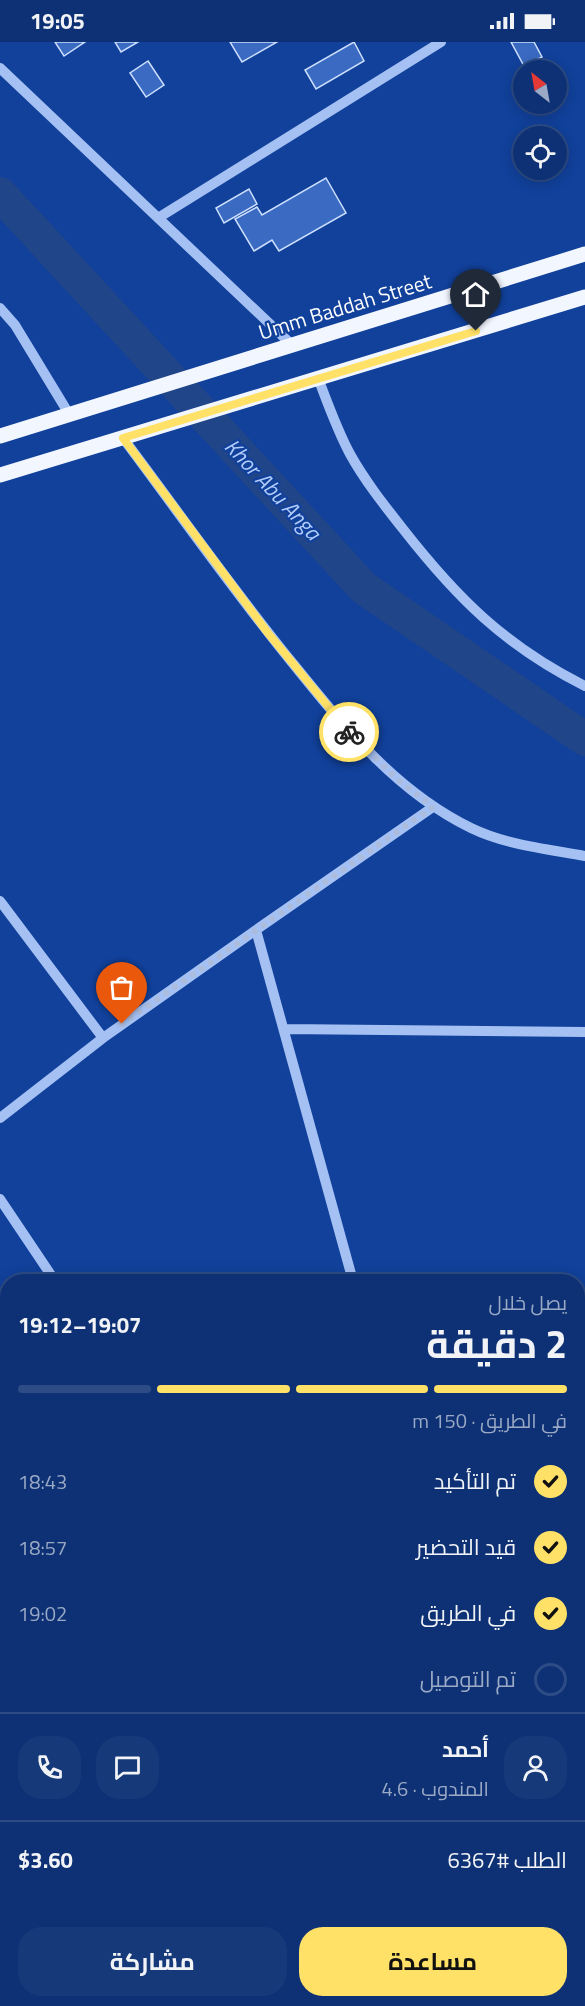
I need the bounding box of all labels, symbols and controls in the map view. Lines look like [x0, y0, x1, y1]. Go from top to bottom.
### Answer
text: 19:05 [30, 4, 85, 38]
north arrow [513, 60, 567, 114]
map controls [513, 60, 567, 180]
button: locate [513, 126, 567, 180]
street label: Umm Baddah Street [254, 264, 436, 348]
pin [450, 269, 501, 331]
icon: home [459, 278, 492, 311]
water label: Khor Abu Anga [217, 430, 331, 549]
courier [319, 702, 379, 762]
icon: bike [333, 716, 366, 749]
pin [96, 962, 147, 1024]
icon: bag [105, 971, 138, 1004]
text: يصل خلال [488, 1287, 567, 1318]
text: 19:07–19:12 [18, 1308, 141, 1342]
text: 2 دقيقة [426, 1314, 567, 1373]
text: في الطريق · 150 m [412, 1405, 567, 1436]
text: تم التأكيد [434, 1464, 516, 1498]
icon: check [534, 1465, 567, 1498]
text: 18:43 [18, 1466, 67, 1497]
text: قيد التحضير [416, 1530, 516, 1564]
icon: check [534, 1531, 567, 1564]
text: 18:57 [18, 1532, 67, 1563]
text: في الطريق [420, 1596, 516, 1630]
icon: check [534, 1597, 567, 1630]
text: 19:02 [18, 1598, 67, 1629]
text: تم التوصيل [420, 1662, 516, 1696]
text: أحمد [442, 1732, 489, 1766]
button: phone [18, 1736, 81, 1799]
button: chat [96, 1736, 159, 1799]
button: person [504, 1736, 567, 1799]
text: المندوب · 4.6 [381, 1773, 489, 1804]
text: $3.60 [18, 1843, 73, 1877]
text: الطلب #6367 [447, 1843, 567, 1877]
button: مشاركة [18, 1927, 287, 1996]
button: مساعدة [299, 1927, 567, 1996]

